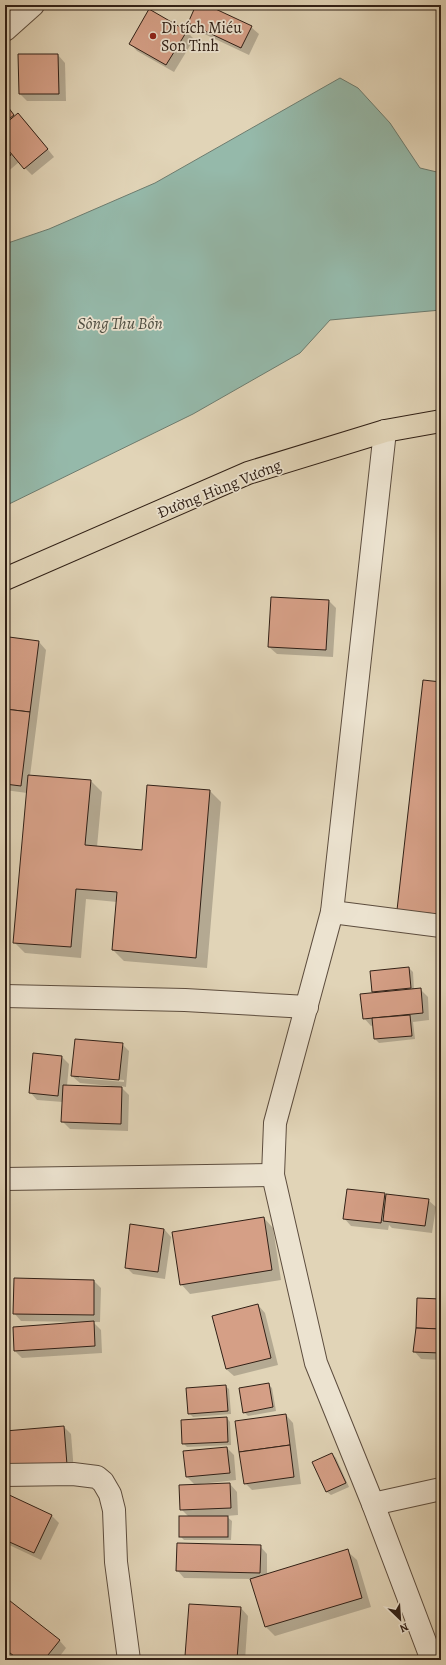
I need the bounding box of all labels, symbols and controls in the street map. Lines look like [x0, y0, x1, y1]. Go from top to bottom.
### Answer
place label: Di tích Miéu Son Tinh [161, 17, 242, 57]
marker: Di tích Miéu Son Tinh [148, 31, 158, 41]
water label: Sông Thu Bồn [77, 312, 163, 335]
street label: Đường Hùng Vương [154, 454, 285, 524]
north arrow [380, 1599, 420, 1639]
text: N [397, 1619, 411, 1636]

